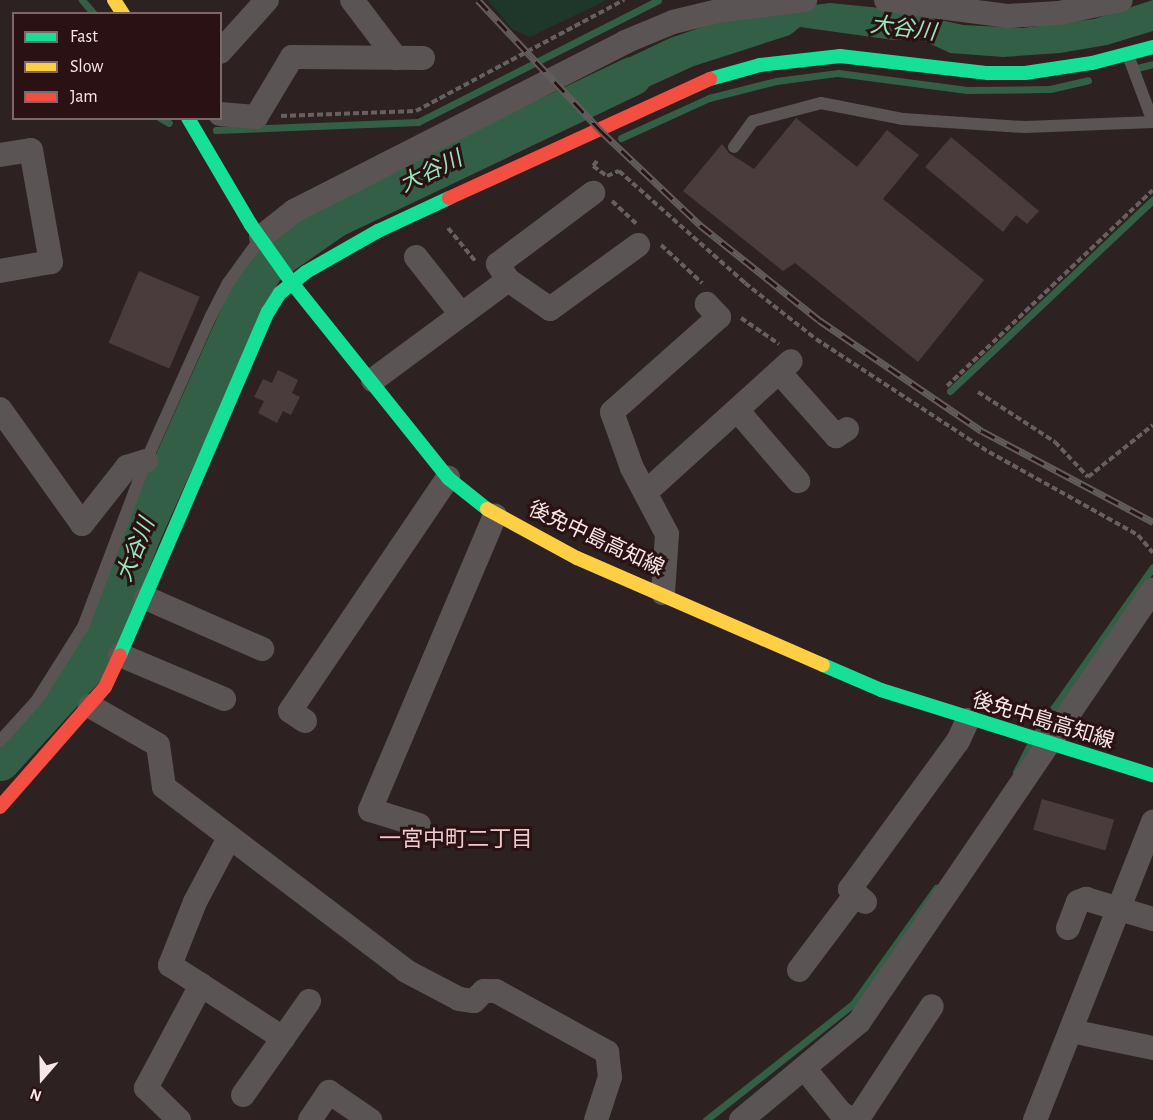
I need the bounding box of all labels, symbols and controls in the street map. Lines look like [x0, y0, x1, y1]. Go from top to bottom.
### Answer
legend [12, 12, 222, 120]
water label: 大谷川 [869, 12, 937, 46]
text: Fast [70, 28, 98, 46]
text: Slow [70, 58, 103, 76]
text: Jam [70, 88, 98, 106]
water label: 大谷川 [396, 146, 466, 198]
street label: 後免中島高知線 [524, 497, 668, 581]
water label: 大谷川 [111, 514, 161, 586]
street label: 後免中島高知線 [969, 687, 1117, 755]
district label: 一宮中町二丁目 [379, 827, 533, 853]
north arrow [12, 1048, 72, 1108]
text: N [28, 1085, 44, 1104]

